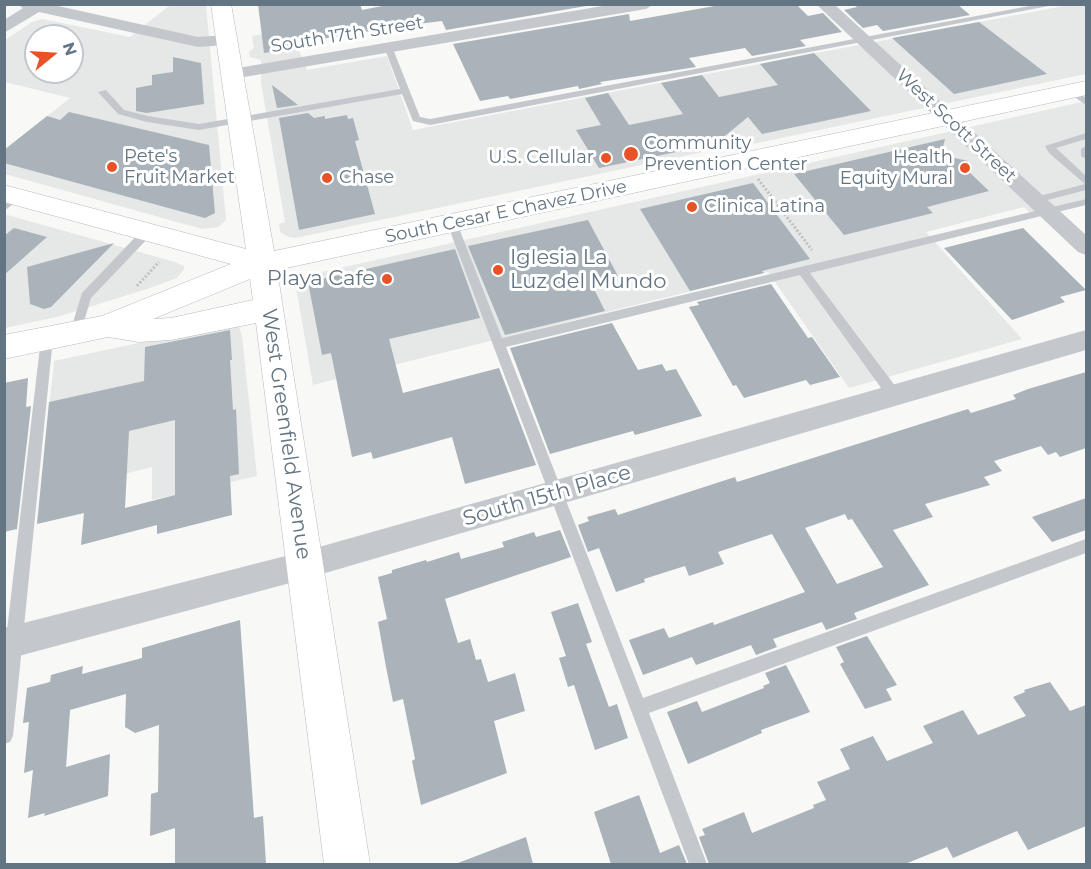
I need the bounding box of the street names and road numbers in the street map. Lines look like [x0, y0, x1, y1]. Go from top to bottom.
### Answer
street label: South 17th Street [269, 12, 425, 58]
street label: West Scott Street [891, 65, 1021, 187]
street label: South Cesar E Chavez Drive [383, 176, 629, 248]
street label: West Greenfield Avenue [256, 307, 316, 561]
street label: South 15th Place [460, 460, 634, 532]

